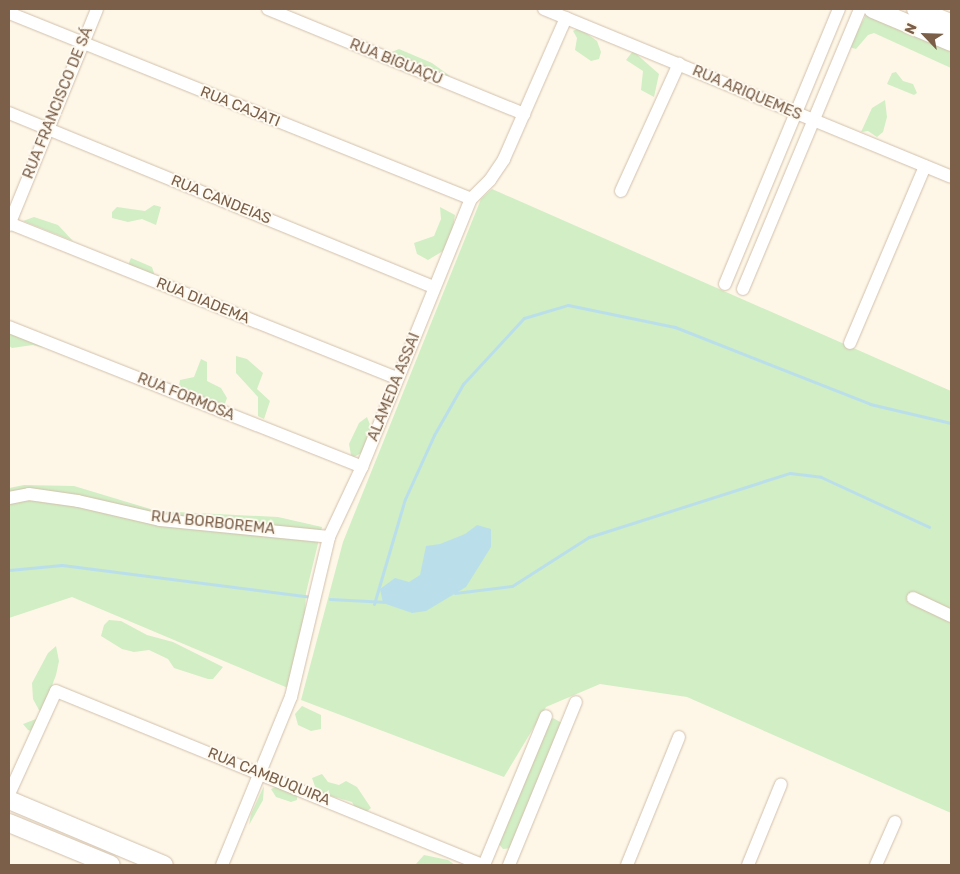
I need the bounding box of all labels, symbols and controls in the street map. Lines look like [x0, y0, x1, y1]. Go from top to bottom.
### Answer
north arrow [900, 10, 950, 60]
text: N [901, 21, 921, 37]
street label: RUA FRANCISCO DE SÁ [19, 24, 97, 182]
street label: RUA BIGUAÇU [347, 35, 445, 89]
street label: RUA ARIQUEMES [689, 62, 805, 124]
street label: RUA CAJATI [197, 83, 283, 131]
street label: RUA CANDEIAS [168, 172, 274, 228]
street label: RUA DIADEMA [153, 274, 253, 328]
street label: ALAMEDA ASSAI [364, 330, 424, 444]
street label: RUA FORMOSA [134, 369, 238, 425]
street label: RUA BORBOREMA [150, 508, 276, 538]
street label: RUA CAMBUQUIRA [205, 744, 333, 810]

